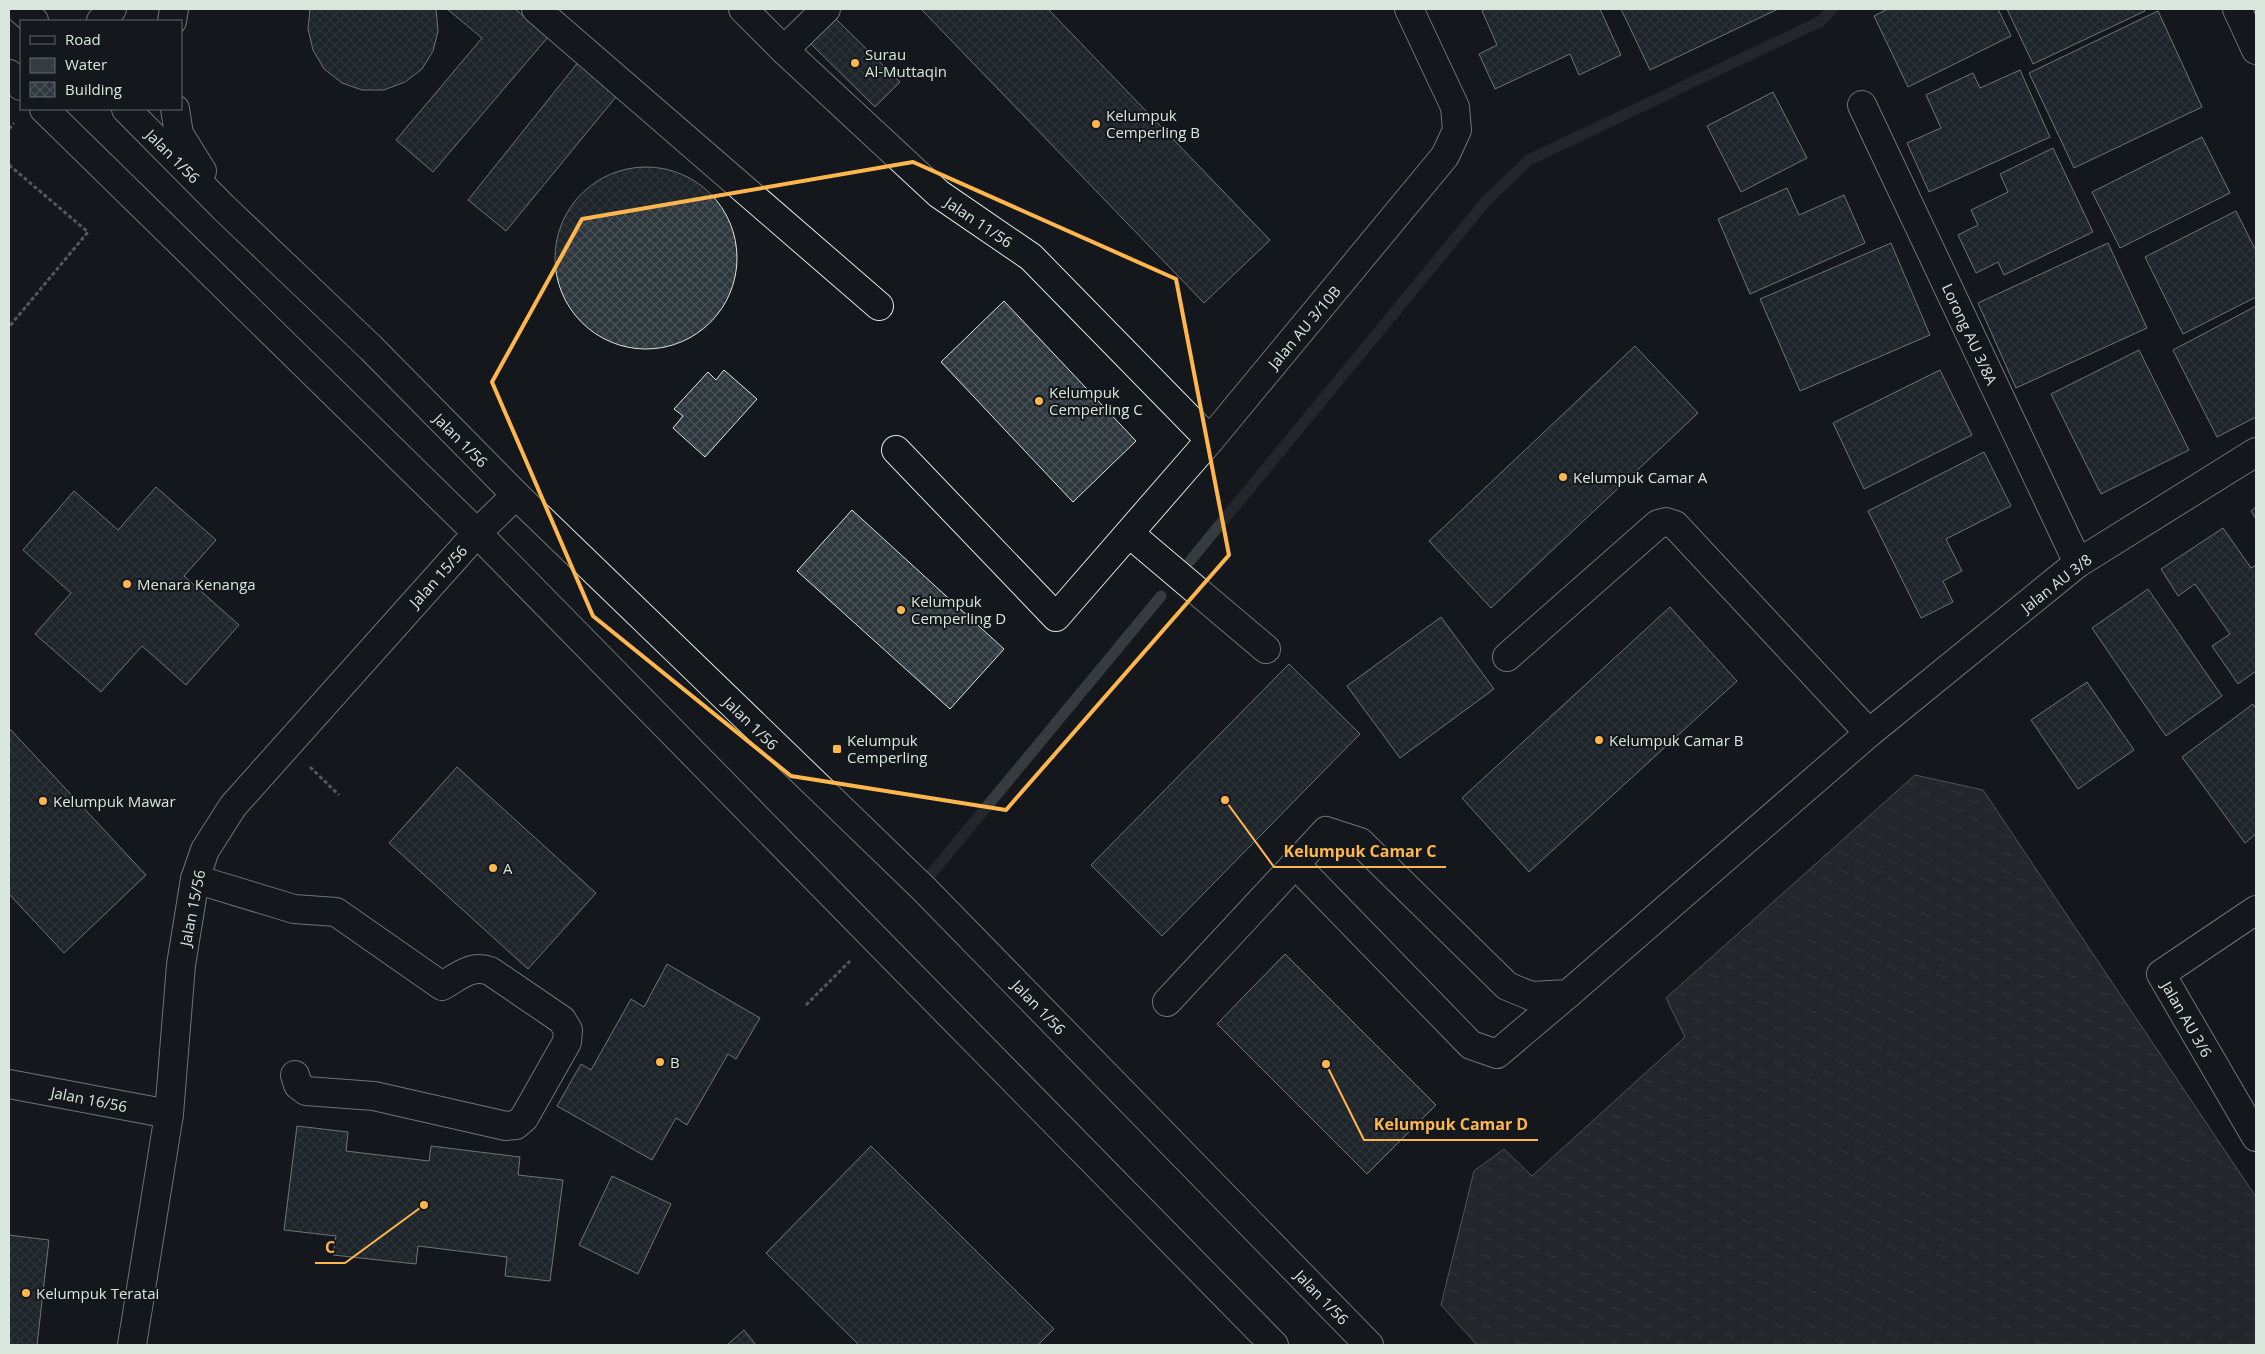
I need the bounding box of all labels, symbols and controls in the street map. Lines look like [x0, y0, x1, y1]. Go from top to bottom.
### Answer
legend [20, 20, 182, 110]
text: Road [65, 29, 101, 49]
place label: Surau Al-Muttaqin [865, 44, 947, 81]
text: Water [65, 54, 107, 74]
marker: Surau Al-Muttaqin [849, 57, 861, 69]
text: Building [65, 79, 122, 99]
place label: Kelumpuk Cemperling B [1106, 105, 1200, 142]
marker: Kelumpuk Cemperling B [1090, 118, 1102, 130]
street label: Jalan 1/56 [140, 123, 204, 187]
street label: Jalan 11/56 [940, 191, 1017, 252]
street label: Lorong AU 3/8A [1938, 280, 2002, 388]
street label: Jalan AU 3/10B [1262, 281, 1345, 374]
place label: Kelumpuk Cemperling C [1049, 382, 1143, 419]
marker: Kelumpuk Cemperling C [1033, 395, 1045, 407]
street label: Jalan 1/56 [428, 407, 492, 471]
place label: Kelumpuk Camar A [1573, 467, 1708, 487]
marker: Kelumpuk Camar A [1557, 471, 1569, 483]
street label: Jalan 15/56 [403, 541, 471, 613]
street label: Jalan AU 3/8 [2015, 549, 2095, 618]
place label: Menara Kenanga [137, 574, 256, 594]
marker: Menara Kenanga [121, 578, 133, 590]
place label: Kelumpuk Cemperling D [911, 591, 1006, 628]
marker: Kelumpuk Cemperling D [895, 604, 907, 616]
street label: Jalan 1/56 [718, 691, 783, 754]
place label: Kelumpuk Cemperling [847, 730, 927, 767]
place label: Kelumpuk Camar B [1609, 730, 1743, 750]
marker: Kelumpuk Camar B [1593, 734, 1605, 746]
marker: Kelumpuk Cemperling [831, 743, 843, 755]
place label: Kelumpuk Mawar [53, 791, 176, 811]
marker: Kelumpuk Mawar [37, 795, 49, 807]
callout: Kelumpuk Camar C [1274, 836, 1446, 867]
text: Kelumpuk Camar C [1284, 840, 1436, 862]
place label: A [503, 858, 513, 878]
marker: A [487, 862, 499, 874]
street label: Jalan 15/56 [174, 868, 209, 950]
street label: Jalan 1/56 [1007, 974, 1070, 1039]
street label: Jalan AU 3/6 [2156, 976, 2217, 1061]
place label: B [670, 1052, 680, 1072]
marker: B [654, 1056, 666, 1068]
street label: Jalan 16/56 [47, 1081, 129, 1116]
callout: Kelumpuk Camar D [1364, 1109, 1538, 1140]
text: Kelumpuk Camar D [1374, 1113, 1528, 1135]
callout: C [315, 1232, 345, 1263]
text: C [325, 1236, 335, 1258]
street label: Jalan 1/56 [1290, 1264, 1353, 1329]
place label: Kelumpuk Teratai [36, 1283, 159, 1303]
marker: Kelumpuk Teratai [20, 1287, 32, 1299]

